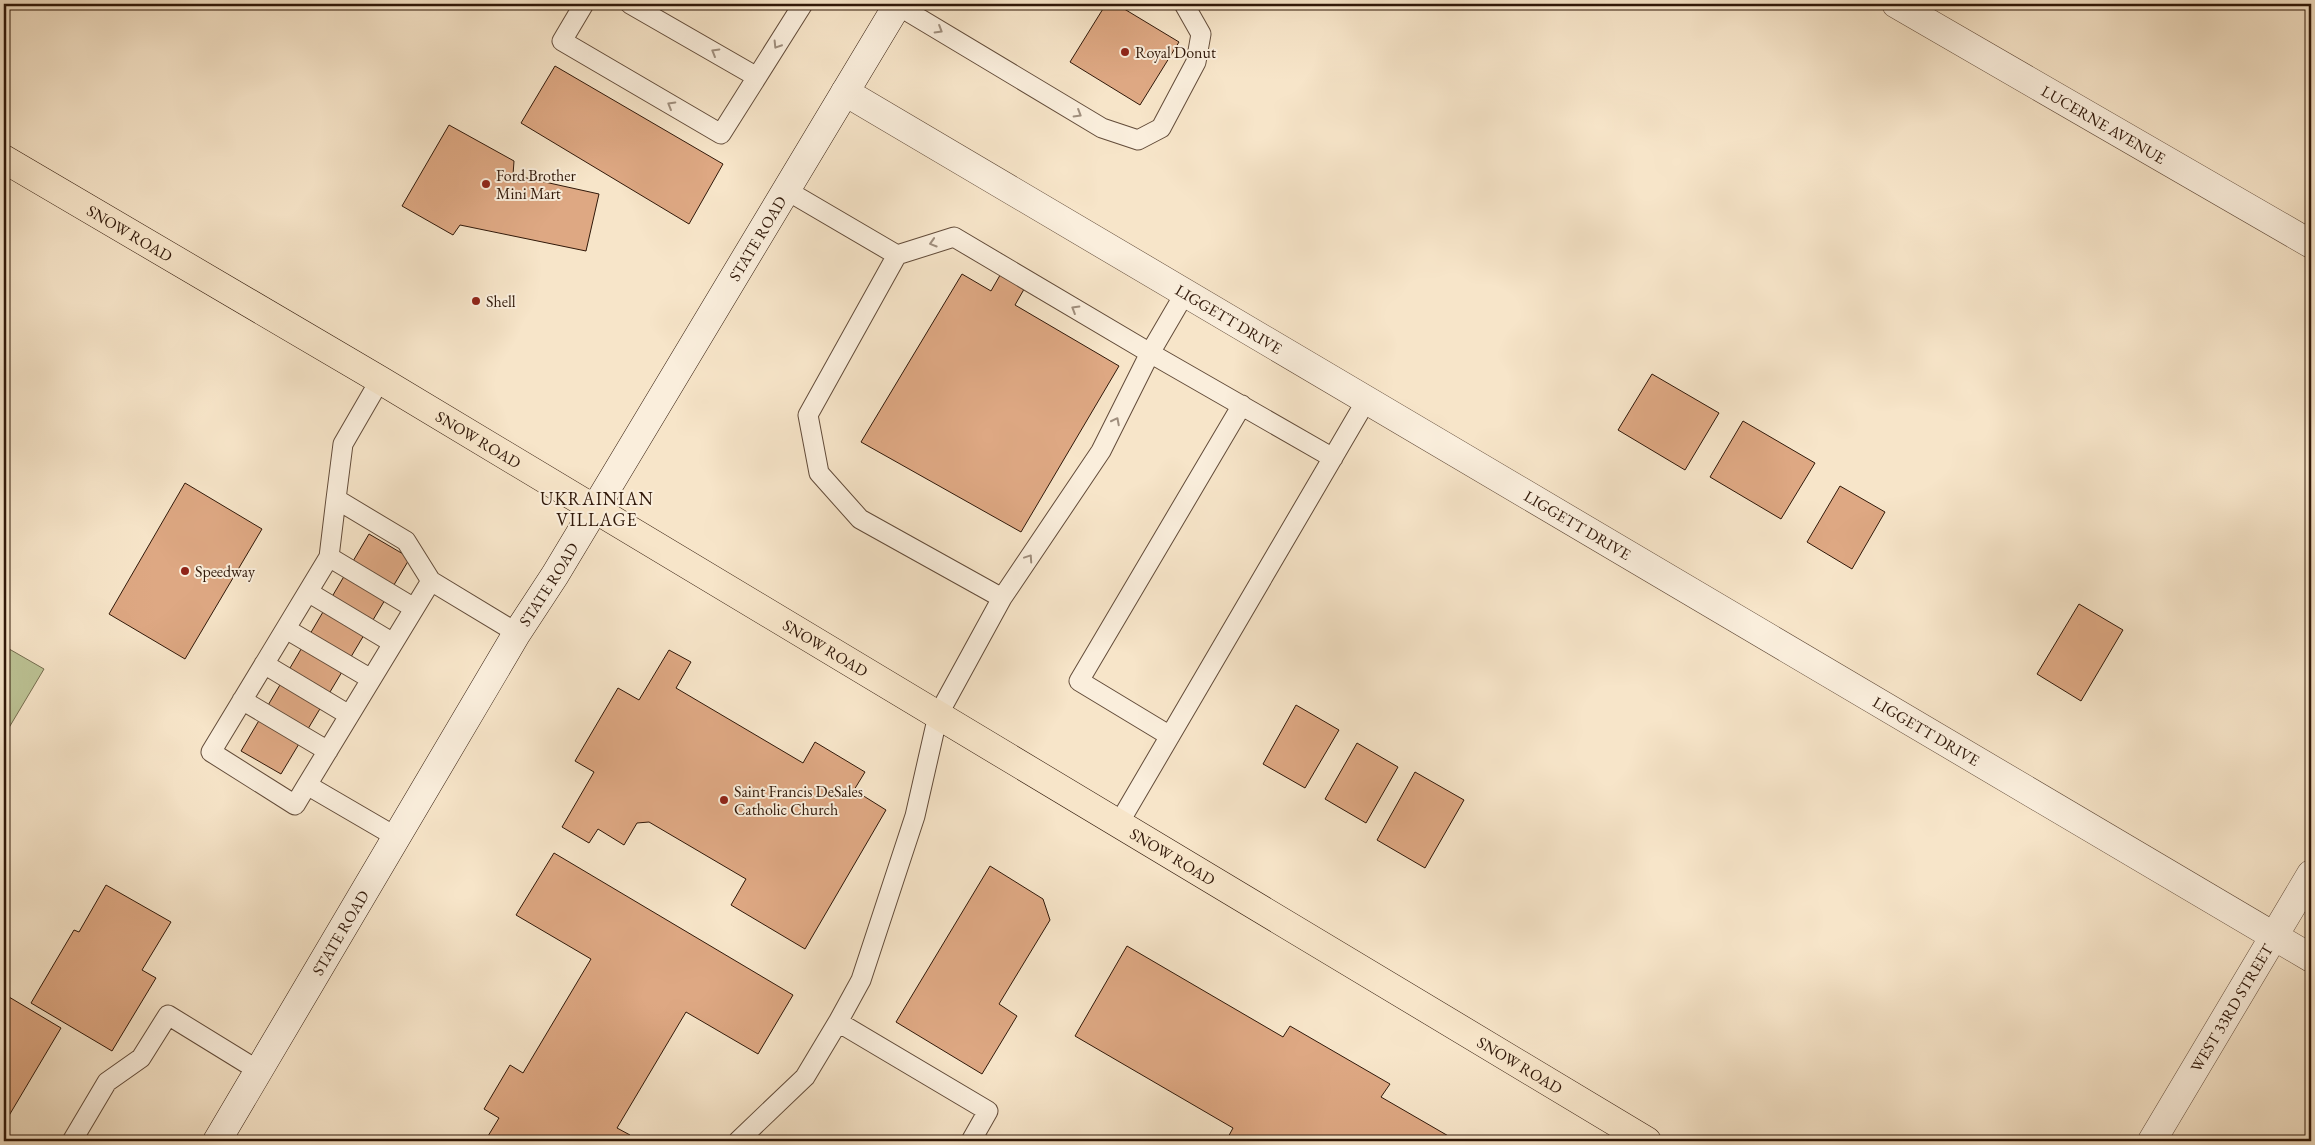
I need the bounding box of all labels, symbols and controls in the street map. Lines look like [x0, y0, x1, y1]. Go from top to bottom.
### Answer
one-way arrow [934, 23, 943, 33]
one-way arrow [773, 40, 783, 49]
place label: Royal Donut [1135, 42, 1216, 63]
marker: Royal Donut [1119, 46, 1131, 58]
one-way arrow [711, 49, 720, 59]
street label: LUCERNE AVENUE [2038, 80, 2170, 168]
one-way arrow [668, 102, 677, 112]
one-way arrow [1073, 108, 1082, 117]
place label: Ford Brother Mini Mart [496, 165, 576, 204]
marker: Ford Brother Mini Mart [480, 178, 492, 190]
street label: STATE ROAD [724, 192, 791, 285]
street label: SNOW ROAD [83, 200, 177, 266]
one-way arrow [930, 238, 938, 248]
street label: LIGGETT DRIVE [1172, 279, 1286, 359]
place label: Shell [486, 291, 516, 312]
marker: Shell [470, 295, 482, 307]
one-way arrow [1071, 305, 1080, 315]
street label: SNOW ROAD [432, 405, 525, 473]
one-way arrow [1110, 417, 1120, 426]
street label: LIGGETT DRIVE [1520, 485, 1635, 565]
district label: UKRAINIAN VILLAGE [540, 487, 654, 531]
street label: STATE ROAD [514, 538, 583, 630]
one-way arrow [1023, 554, 1032, 563]
place label: Speedway [195, 561, 256, 582]
marker: Speedway [179, 565, 191, 577]
street label: SNOW ROAD [779, 614, 872, 681]
street label: LIGGETT DRIVE [1869, 691, 1984, 771]
place label: Saint Francis DeSales Catholic Church [734, 781, 863, 820]
marker: Saint Francis DeSales Catholic Church [718, 794, 730, 806]
street label: SNOW ROAD [1126, 822, 1219, 890]
street label: STATE ROAD [307, 886, 373, 979]
street label: WEST 33RD STREET [2185, 940, 2278, 1076]
street label: SNOW ROAD [1473, 1031, 1567, 1098]

